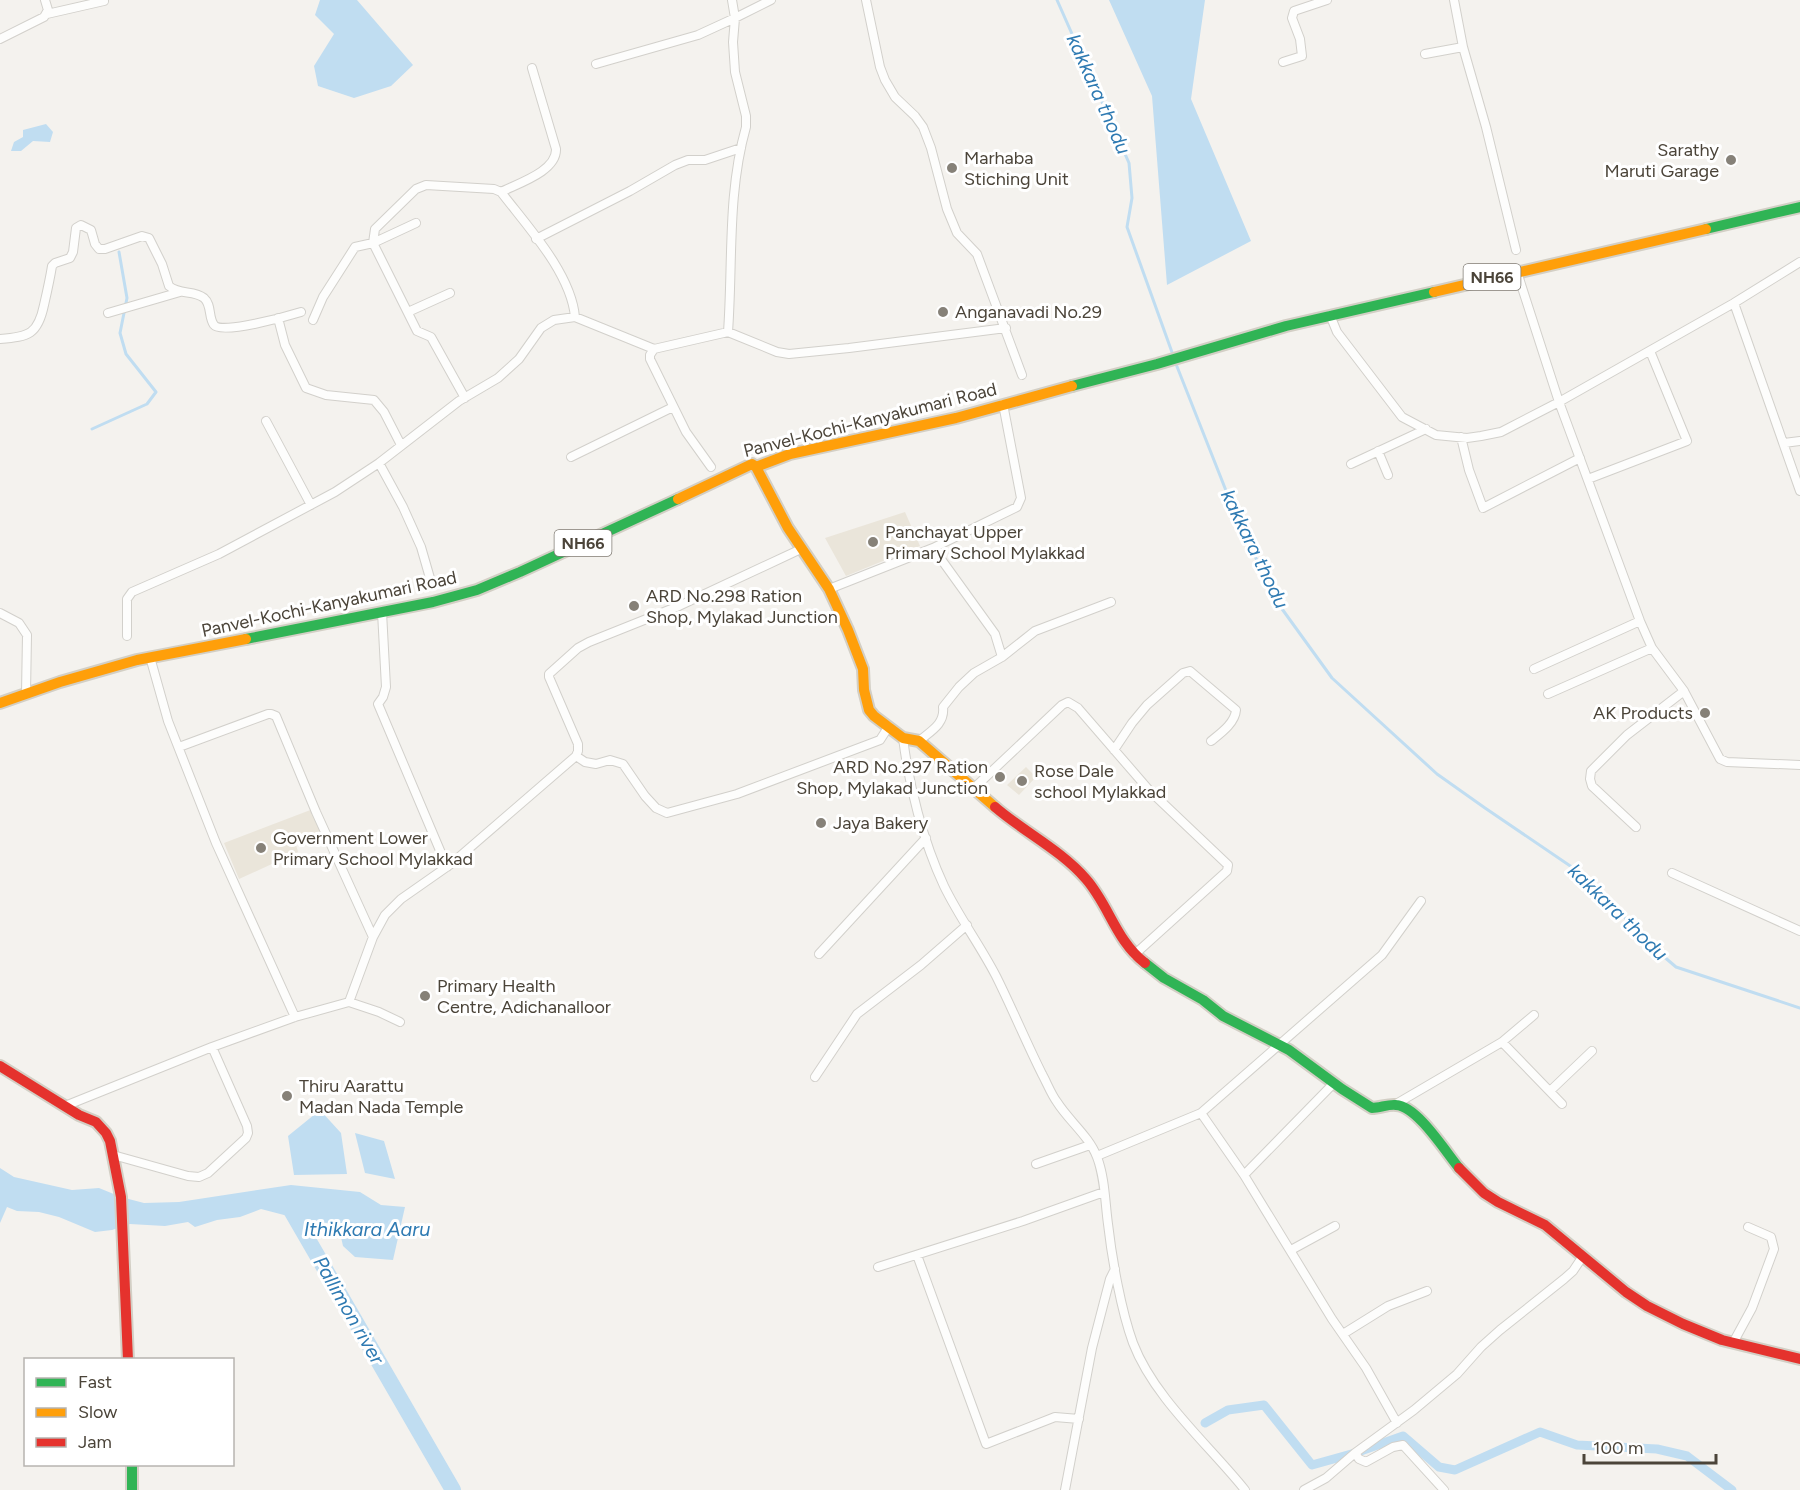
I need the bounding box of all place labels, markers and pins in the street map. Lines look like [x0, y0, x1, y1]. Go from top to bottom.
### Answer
place label: Sarathy Maruti Garage [1605, 139, 1720, 182]
place label: Marhaba Stiching Unit [964, 147, 1069, 190]
marker: Sarathy Maruti Garage [1724, 153, 1738, 167]
marker: Marhaba Stiching Unit [945, 161, 959, 175]
place label: Anganavadi No.29 [955, 301, 1102, 323]
marker: Anganavadi No.29 [936, 305, 950, 319]
place label: Panchayat Upper Primary School Mylakkad [885, 521, 1085, 564]
marker: Panchayat Upper Primary School Mylakkad [866, 535, 880, 549]
place label: ARD No.298 Ration Shop, Mylakad Junction [646, 585, 838, 628]
marker: ARD No.298 Ration Shop, Mylakad Junction [627, 599, 641, 613]
place label: AK Products [1593, 702, 1693, 724]
marker: AK Products [1698, 706, 1712, 720]
place label: ARD No.297 Ration Shop, Mylakad Junction [796, 756, 988, 799]
place label: Rose Dale school Mylakkad [1034, 760, 1166, 803]
marker: ARD No.297 Ration Shop, Mylakad Junction [993, 770, 1007, 784]
marker: Rose Dale school Mylakkad [1015, 774, 1029, 788]
place label: Jaya Bakery [833, 812, 929, 834]
marker: Jaya Bakery [814, 816, 828, 830]
place label: Government Lower Primary School Mylakkad [273, 827, 473, 870]
marker: Government Lower Primary School Mylakkad [254, 841, 268, 855]
place label: Primary Health Centre, Adichanalloor [437, 975, 611, 1018]
marker: Primary Health Centre, Adichanalloor [418, 989, 432, 1003]
place label: Thiru Aarattu Madan Nada Temple [299, 1075, 463, 1118]
marker: Thiru Aarattu Madan Nada Temple [280, 1089, 294, 1103]

